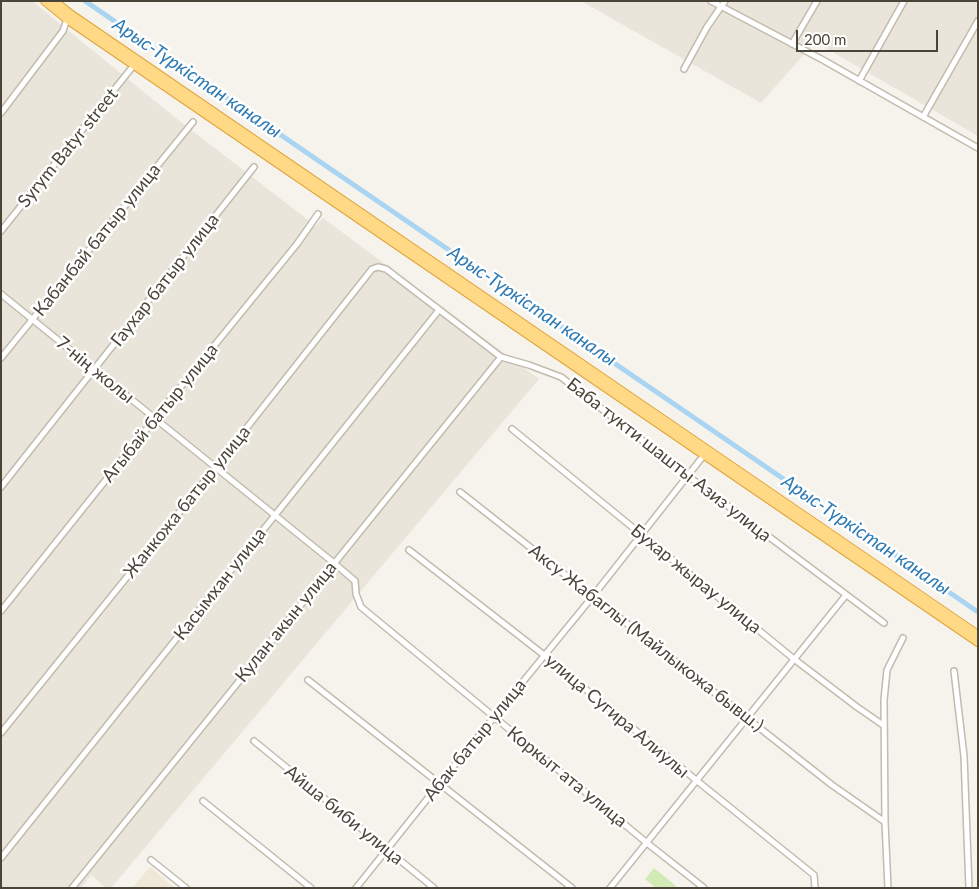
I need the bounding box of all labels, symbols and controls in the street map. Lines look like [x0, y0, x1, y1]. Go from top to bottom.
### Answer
water label: Арыс-Түркістан каналы [108, 13, 286, 143]
scale bar [799, 20, 942, 52]
text: 200 m [804, 30, 846, 48]
street label: Syrym Batyr street [13, 84, 123, 212]
street label: Кабанбай батыр улица [29, 159, 165, 321]
street label: Гаухар батыр улица [106, 209, 224, 351]
water label: Арыс-Түркістан каналы [443, 241, 621, 371]
street label: 7-нің жолы [52, 332, 138, 408]
street label: Агыбай батыр улица [97, 339, 223, 487]
street label: Баба тукти шашты Азиз улица [562, 373, 776, 547]
street label: Жанкожа батыр улица [119, 422, 255, 582]
water label: Арыс-Түркістан каналы [777, 470, 955, 600]
street label: Бухар жырау улица [626, 520, 766, 638]
street label: Касымхан улица [169, 523, 271, 645]
street label: Аксу Жабаглы (Майлыкожа бывш.) [524, 540, 768, 736]
street label: Кулан акын улица [231, 557, 341, 687]
street label: улица Сугира Алиулы [541, 649, 693, 783]
street label: Абак батыр улица [419, 675, 531, 805]
street label: Коркыт ата улица [503, 722, 631, 832]
street label: Айша биби улица [280, 761, 408, 869]

